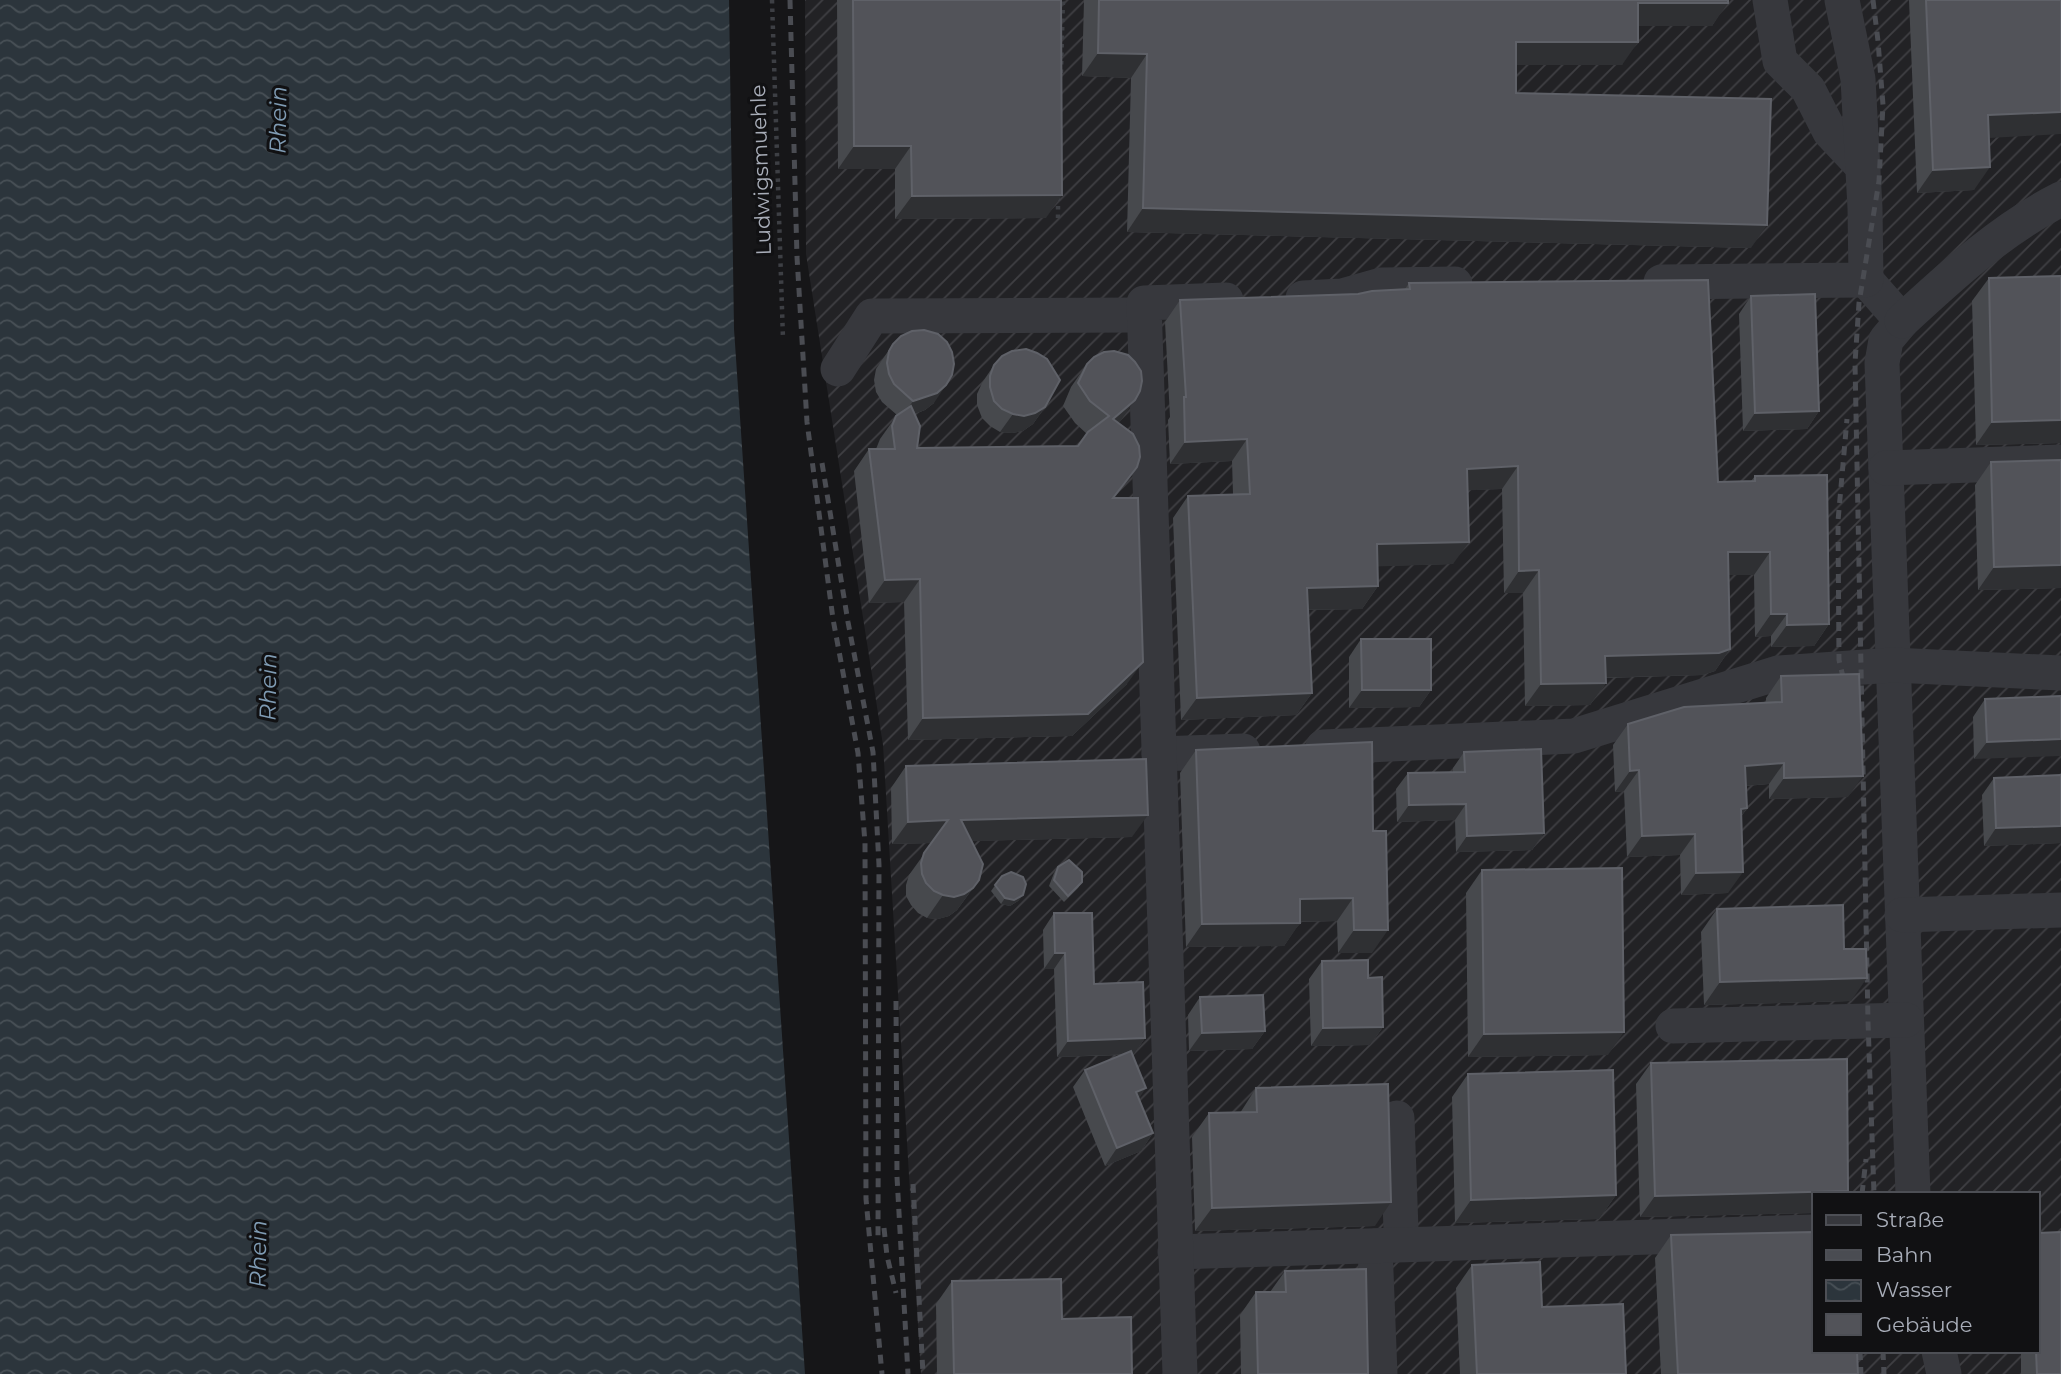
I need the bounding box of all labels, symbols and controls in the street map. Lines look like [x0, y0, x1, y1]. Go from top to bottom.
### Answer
street label: Ludwigsmuehle [745, 84, 776, 256]
water label: Rhein [263, 86, 293, 154]
water label: Rhein [253, 653, 283, 721]
legend [1812, 1192, 2040, 1353]
text: Straße [1876, 1207, 1944, 1232]
water label: Rhein [243, 1220, 273, 1288]
text: Bahn [1876, 1242, 1933, 1267]
text: Wasser [1876, 1277, 1952, 1302]
text: Gebäude [1876, 1312, 1973, 1337]

